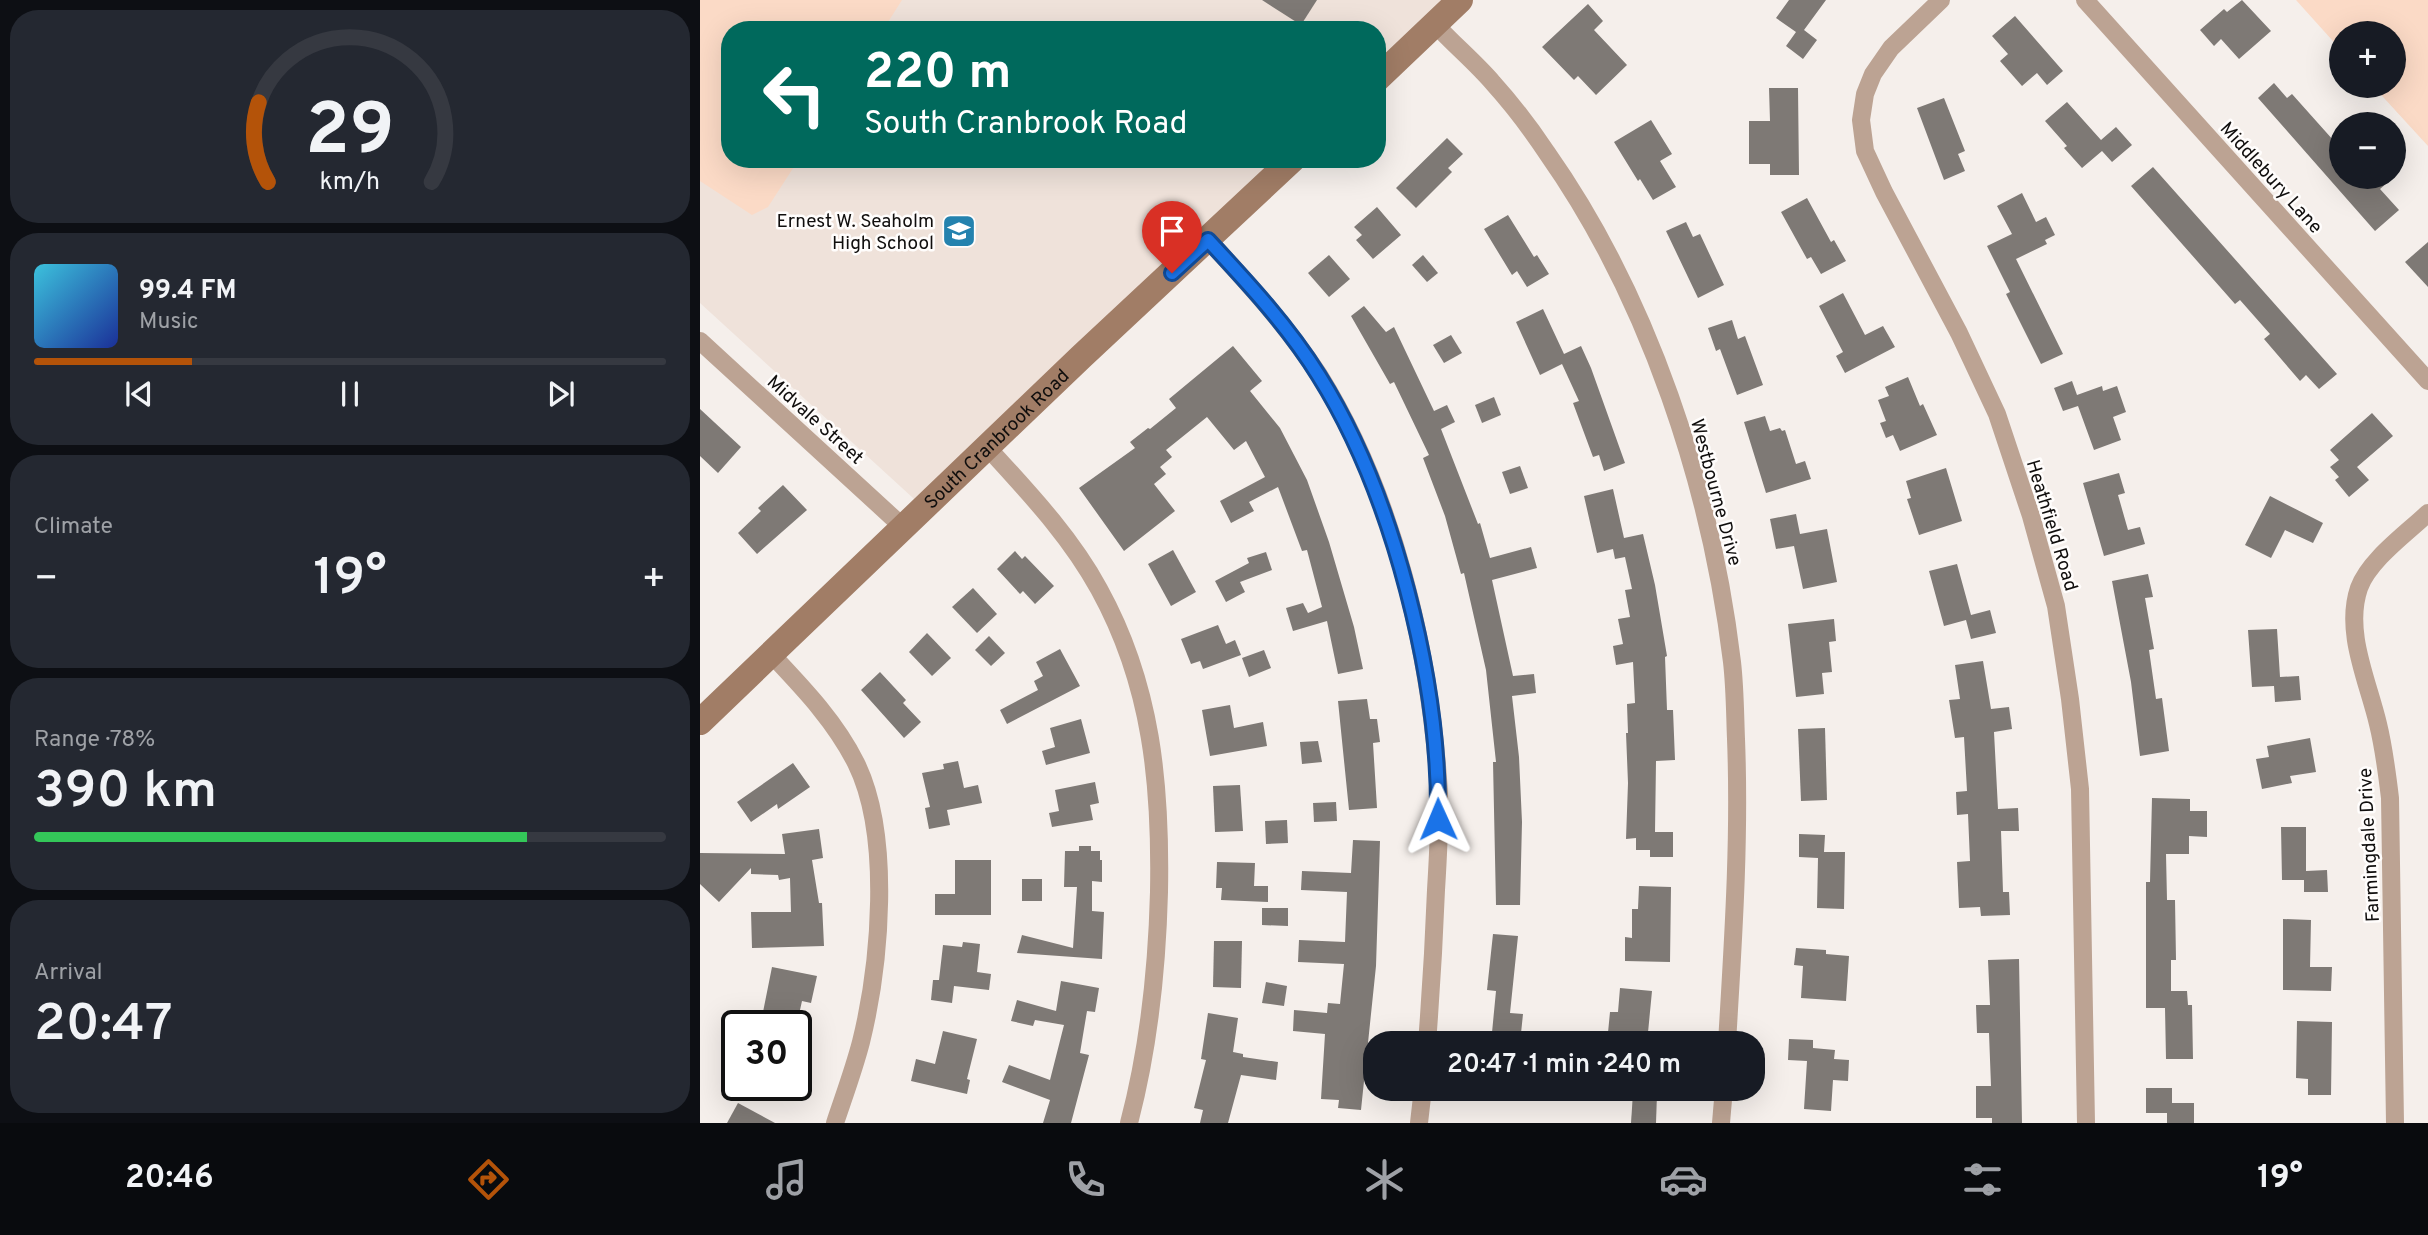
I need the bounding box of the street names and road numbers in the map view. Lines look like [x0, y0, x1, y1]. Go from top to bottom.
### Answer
street label: Middlebury Lane [2214, 117, 2327, 239]
street label: South Cranbrook Road [920, 365, 1075, 515]
street label: Midvale Street [761, 371, 868, 470]
street label: Westbourne Drive [1684, 416, 1746, 569]
street label: Heathfield Road [2020, 457, 2082, 594]
street label: Farmingdale Drive [2354, 767, 2386, 923]

